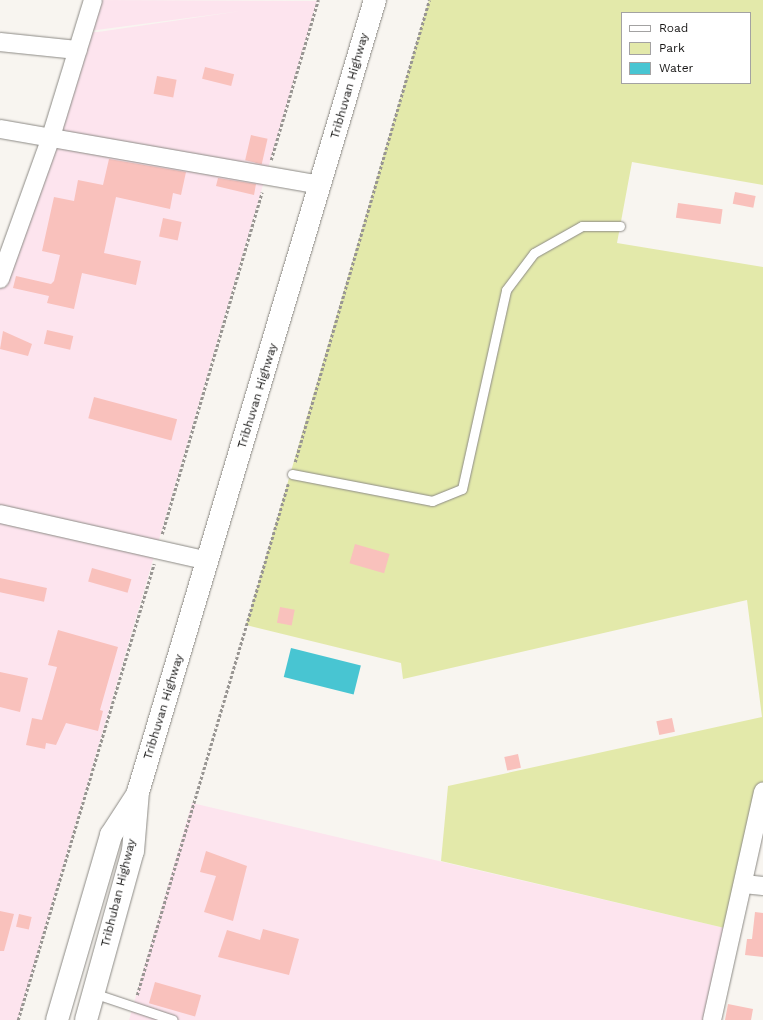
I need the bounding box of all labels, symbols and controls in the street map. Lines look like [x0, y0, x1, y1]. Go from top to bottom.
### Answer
legend [621, 12, 751, 84]
text: Road [659, 21, 688, 35]
street label: Tribhuvan Highway [328, 31, 372, 141]
text: Park [659, 41, 685, 55]
text: Water [659, 61, 693, 75]
street label: Tribhuvan Highway [235, 342, 281, 450]
street label: Tribhuvan Highway [141, 653, 187, 761]
street label: Tribhuban Highway [99, 837, 139, 949]

